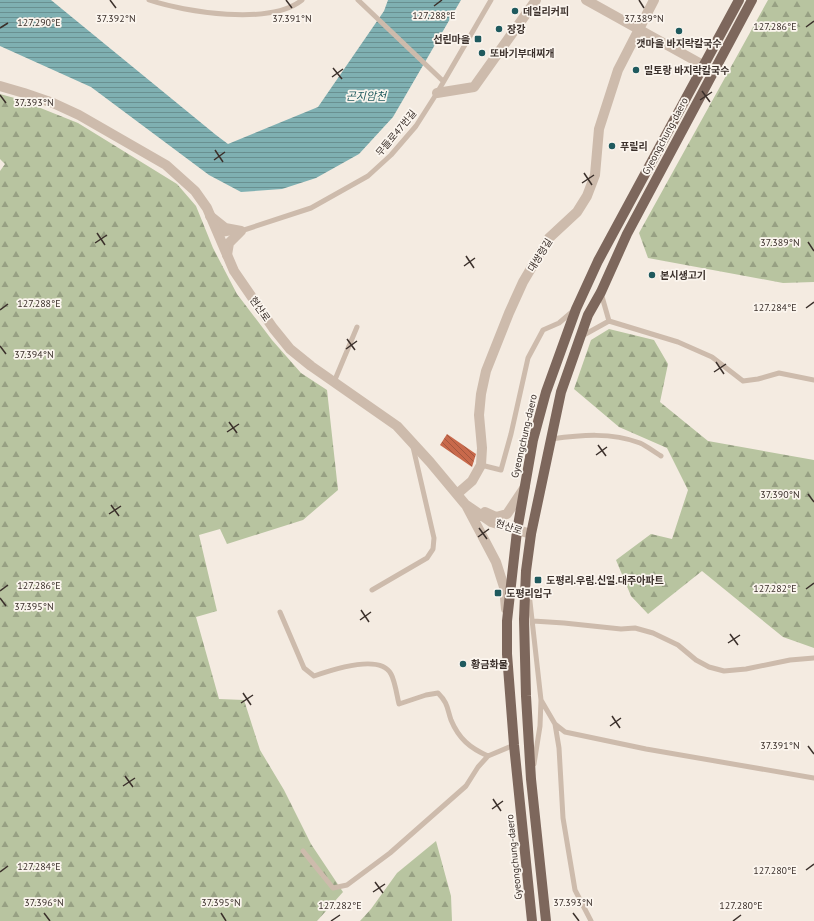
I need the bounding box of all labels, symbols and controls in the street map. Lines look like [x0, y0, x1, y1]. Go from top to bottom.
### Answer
place label: 데일리커피 [523, 5, 569, 18]
marker: 데일리커피 [510, 6, 520, 16]
text: 127.288°E [412, 9, 456, 22]
text: 37.392°N [96, 12, 136, 25]
text: 37.391°N [272, 12, 312, 25]
text: 37.389°N [624, 12, 664, 25]
text: 127.290°E [17, 16, 61, 29]
text: 127.286°E [753, 20, 797, 33]
place label: 장강 [507, 23, 525, 36]
marker: 장강 [494, 24, 504, 34]
marker: 갯마을 바지락칼국수 [674, 26, 684, 36]
place label: 선린마을 [433, 33, 470, 46]
marker: 선린마을 [473, 34, 483, 44]
place label: 갯마을 바지락칼국수 [636, 37, 722, 50]
place label: 또바기부대찌개 [490, 47, 554, 60]
marker: 또바기부대찌개 [477, 48, 487, 58]
place label: 밀토랑 바지락칼국수 [644, 64, 729, 77]
marker: 밀토랑 바지락칼국수 [631, 65, 641, 75]
water label: 곤지암천 [346, 89, 388, 103]
street label: Gyeongchung-daero [639, 95, 691, 177]
text: 37.393°N [14, 96, 54, 109]
street label: 무들로47번길 [373, 107, 419, 159]
place label: 푸릴리 [620, 140, 648, 153]
marker: 푸릴리 [607, 141, 617, 151]
street label: 대쌍령길 [525, 236, 555, 274]
text: 37.389°N [760, 236, 800, 249]
place label: 본시생고기 [660, 269, 706, 282]
marker: 본시생고기 [647, 270, 657, 280]
street label: 현산로 [247, 294, 273, 324]
text: 127.288°E [17, 297, 61, 310]
text: 127.284°E [753, 301, 797, 314]
text: 37.394°N [14, 348, 54, 361]
street label: Gyeongchung-daero [508, 393, 540, 479]
text: 37.390°N [760, 488, 800, 501]
street label: 현산로 [494, 517, 524, 537]
place label: 도평리.우림.신일.대주아파트 [546, 574, 664, 587]
marker: 도평리.우림.신일.대주아파트 [533, 575, 543, 585]
text: 127.286°E [17, 579, 61, 592]
text: 127.282°E [753, 582, 797, 595]
place label: 도평리입구 [506, 587, 552, 600]
marker: 도평리입구 [493, 588, 503, 598]
text: 37.395°N [14, 600, 54, 613]
place label: 황금화물 [471, 658, 508, 671]
marker: 황금화물 [458, 659, 468, 669]
text: 37.391°N [760, 739, 800, 752]
street label: Gyeongchung-daero [503, 814, 525, 900]
text: 127.284°E [17, 860, 61, 873]
text: 127.280°E [753, 864, 797, 877]
text: 37.396°N [24, 896, 64, 909]
text: 37.395°N [201, 896, 241, 909]
text: 37.393°N [553, 896, 593, 909]
text: 127.282°E [318, 899, 362, 912]
text: 127.280°E [719, 899, 763, 912]

